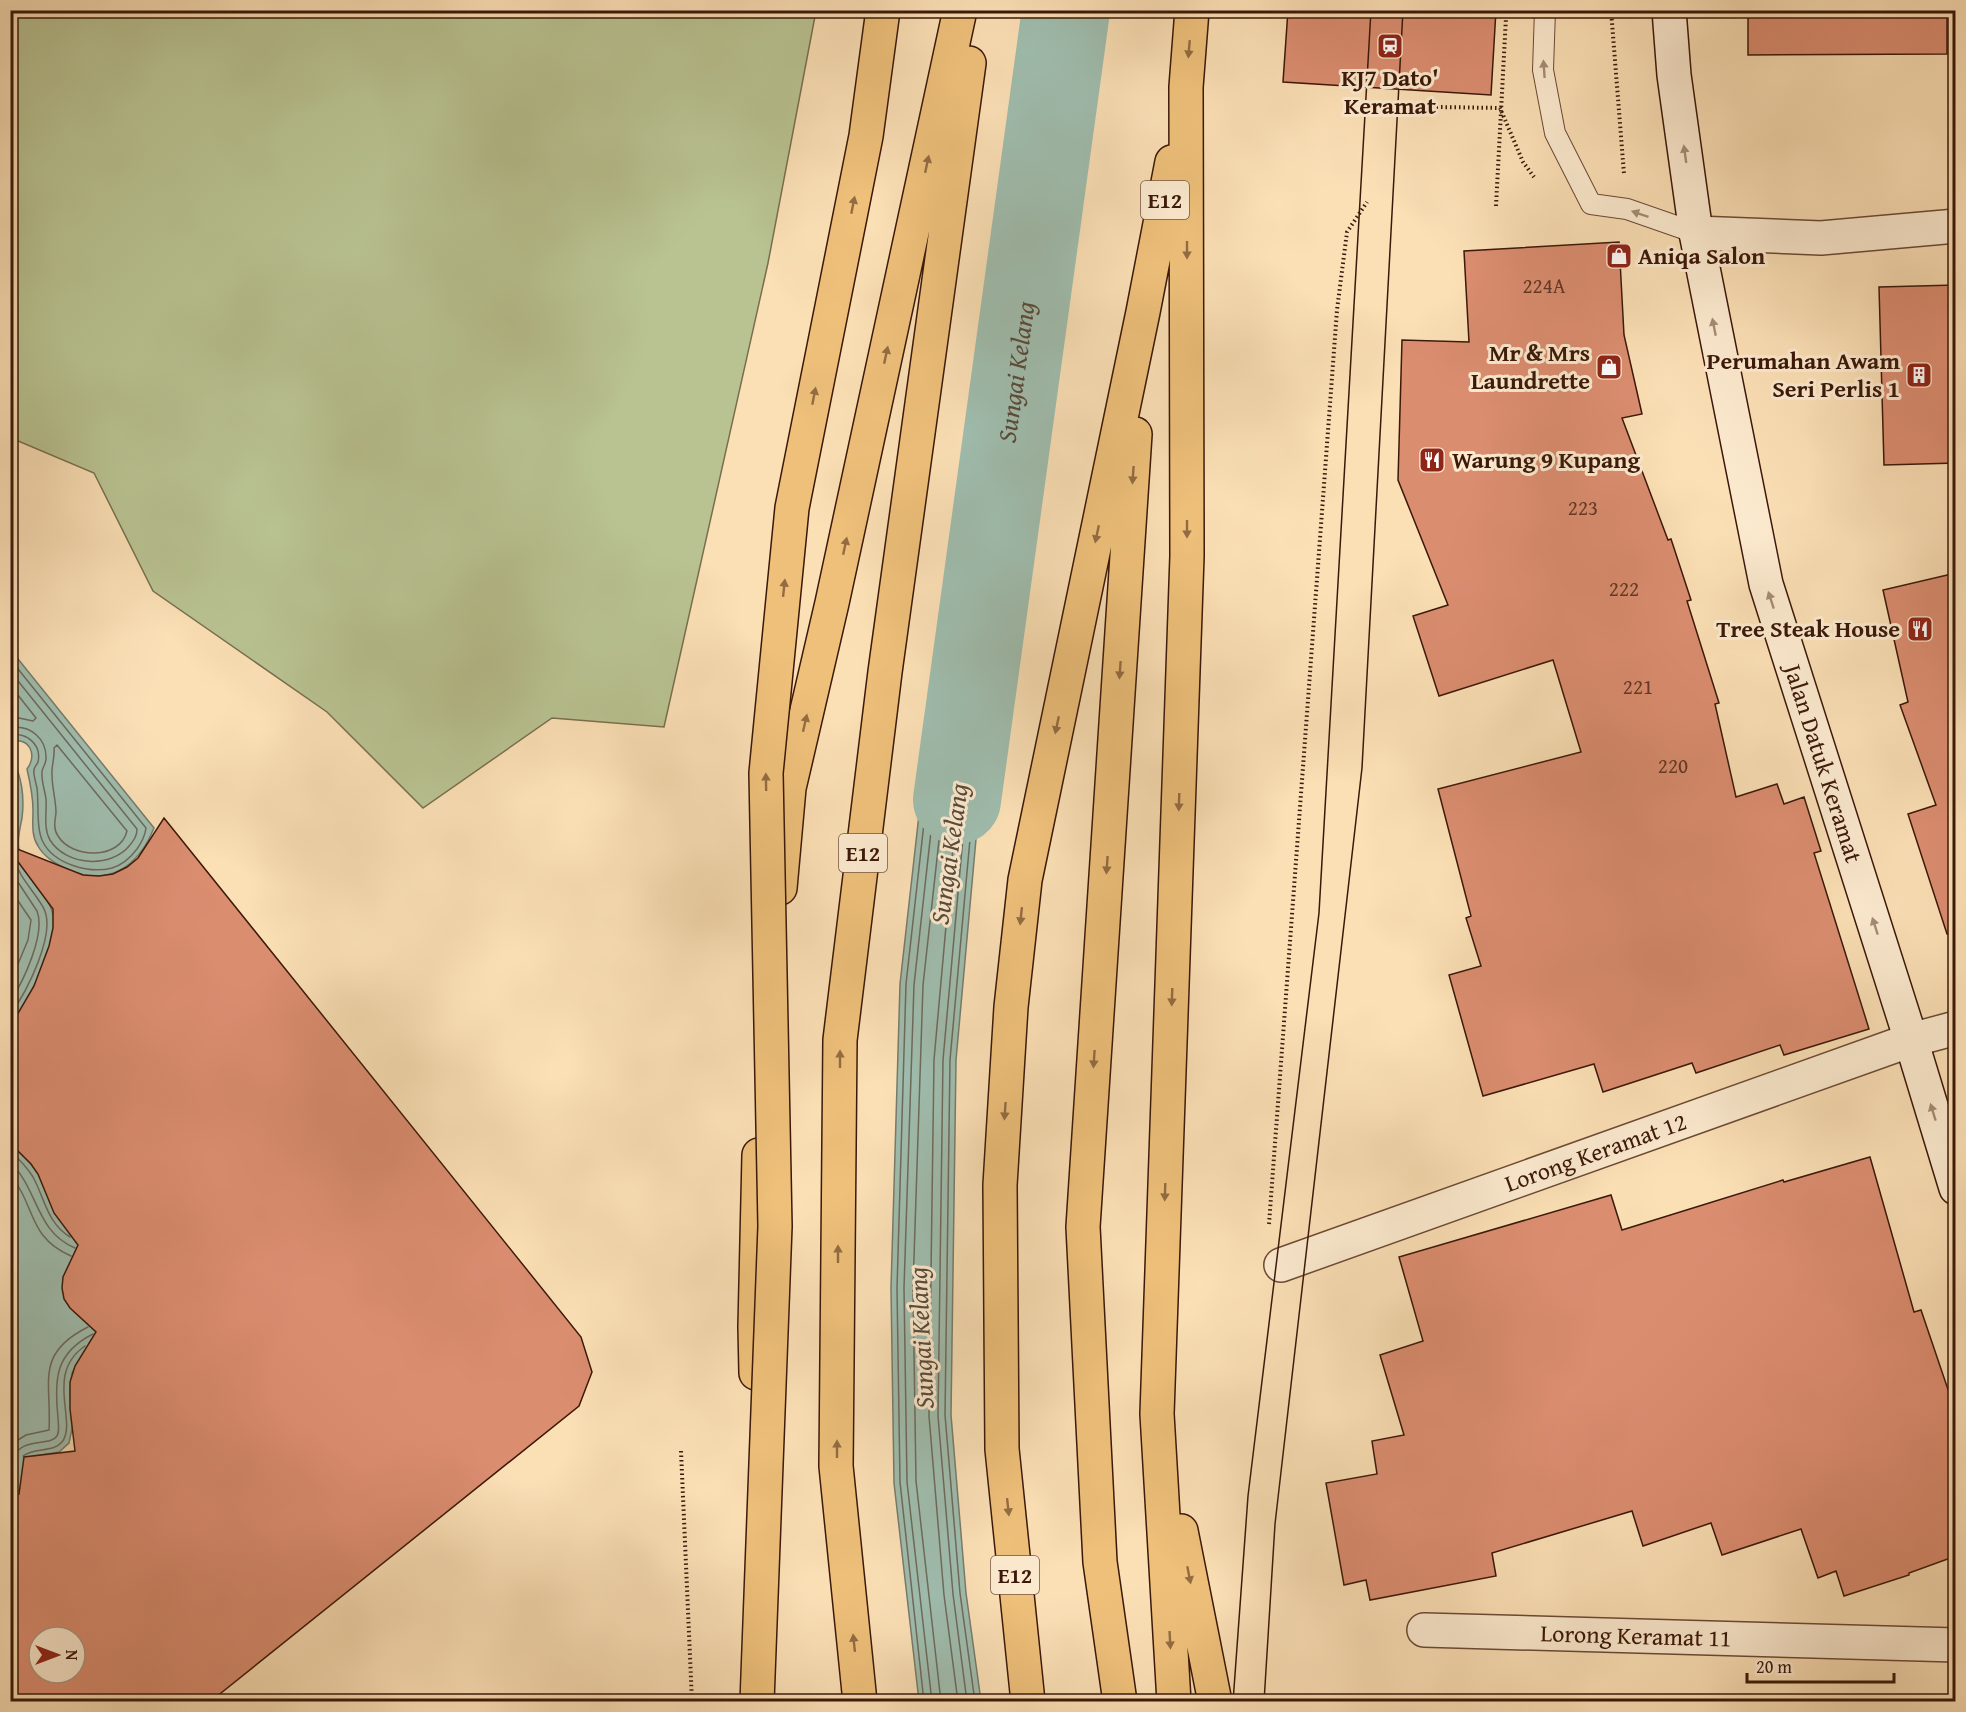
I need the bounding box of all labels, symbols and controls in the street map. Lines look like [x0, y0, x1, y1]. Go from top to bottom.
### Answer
station icon: KJ7 Dato' Keramat [1375, 31, 1405, 61]
one-way arrow [1184, 39, 1194, 58]
one-way arrow [1540, 59, 1549, 78]
place label: KJ7 Dato' Keramat [1341, 60, 1439, 123]
one-way arrow [1680, 144, 1690, 163]
one-way arrow [922, 155, 932, 174]
road number: E12 [1141, 181, 1189, 219]
one-way arrow [849, 195, 858, 214]
one-way arrow [1631, 208, 1649, 218]
place label: Aniqa Salon [1638, 238, 1765, 273]
one-way arrow [1182, 241, 1192, 260]
shop icon: Aniqa Salon [1604, 241, 1634, 271]
house number: 224A [1522, 270, 1566, 301]
water label: Sungai Kelang [987, 299, 1045, 445]
one-way arrow [1709, 318, 1719, 336]
place label: Mr & Mrs Laundrette [1471, 335, 1590, 398]
place label: Perumahan Awam Seri Perlis 1 [1706, 343, 1900, 406]
one-way arrow [881, 346, 891, 364]
shop icon: Mr & Mrs Laundrette [1594, 352, 1624, 382]
building icon: Perumahan Awam Seri Perlis 1 [1904, 360, 1934, 390]
one-way arrow [810, 386, 819, 405]
place label: Warung 9 Kupang [1452, 442, 1640, 477]
restaurant icon: Warung 9 Kupang [1417, 445, 1447, 475]
one-way arrow [1128, 466, 1137, 485]
house number: 223 [1568, 492, 1598, 523]
one-way arrow [1182, 520, 1192, 539]
one-way arrow [1092, 525, 1101, 544]
one-way arrow [840, 536, 850, 555]
house number: 222 [1609, 573, 1639, 604]
one-way arrow [779, 579, 789, 598]
one-way arrow [1766, 591, 1775, 609]
place label: Tree Steak House [1716, 611, 1900, 646]
restaurant icon: Tree Steak House [1905, 614, 1935, 644]
street label: Jalan Datuk Keramat [1775, 657, 1872, 868]
one-way arrow [1115, 661, 1125, 680]
house number: 221 [1623, 671, 1653, 702]
one-way arrow [800, 713, 810, 732]
one-way arrow [1052, 716, 1061, 735]
house number: 220 [1658, 750, 1688, 781]
one-way arrow [761, 773, 771, 792]
water label: Sungai Kelang [919, 781, 978, 927]
one-way arrow [1175, 793, 1184, 812]
road number: E12 [839, 834, 887, 872]
one-way arrow [1102, 855, 1112, 874]
one-way arrow [1016, 907, 1026, 926]
one-way arrow [1870, 917, 1879, 935]
one-way arrow [1168, 987, 1177, 1006]
one-way arrow [835, 1050, 844, 1069]
one-way arrow [1090, 1050, 1099, 1069]
one-way arrow [1000, 1101, 1009, 1120]
one-way arrow [1928, 1103, 1937, 1121]
street label: Lorong Keramat 12 [1500, 1104, 1691, 1201]
one-way arrow [1160, 1182, 1170, 1201]
one-way arrow [833, 1245, 843, 1264]
water label: Sungai Kelang [897, 1266, 944, 1410]
one-way arrow [832, 1440, 841, 1459]
one-way arrow [1003, 1498, 1013, 1517]
road number: E12 [991, 1556, 1039, 1594]
one-way arrow [1185, 1565, 1194, 1584]
street label: Lorong Keramat 11 [1540, 1615, 1732, 1656]
north arrow [27, 1625, 87, 1685]
one-way arrow [1165, 1631, 1175, 1650]
one-way arrow [849, 1634, 859, 1653]
scale bar [1747, 1646, 1894, 1684]
text: N [60, 1650, 84, 1661]
text: 20 m [1756, 1653, 1792, 1680]

